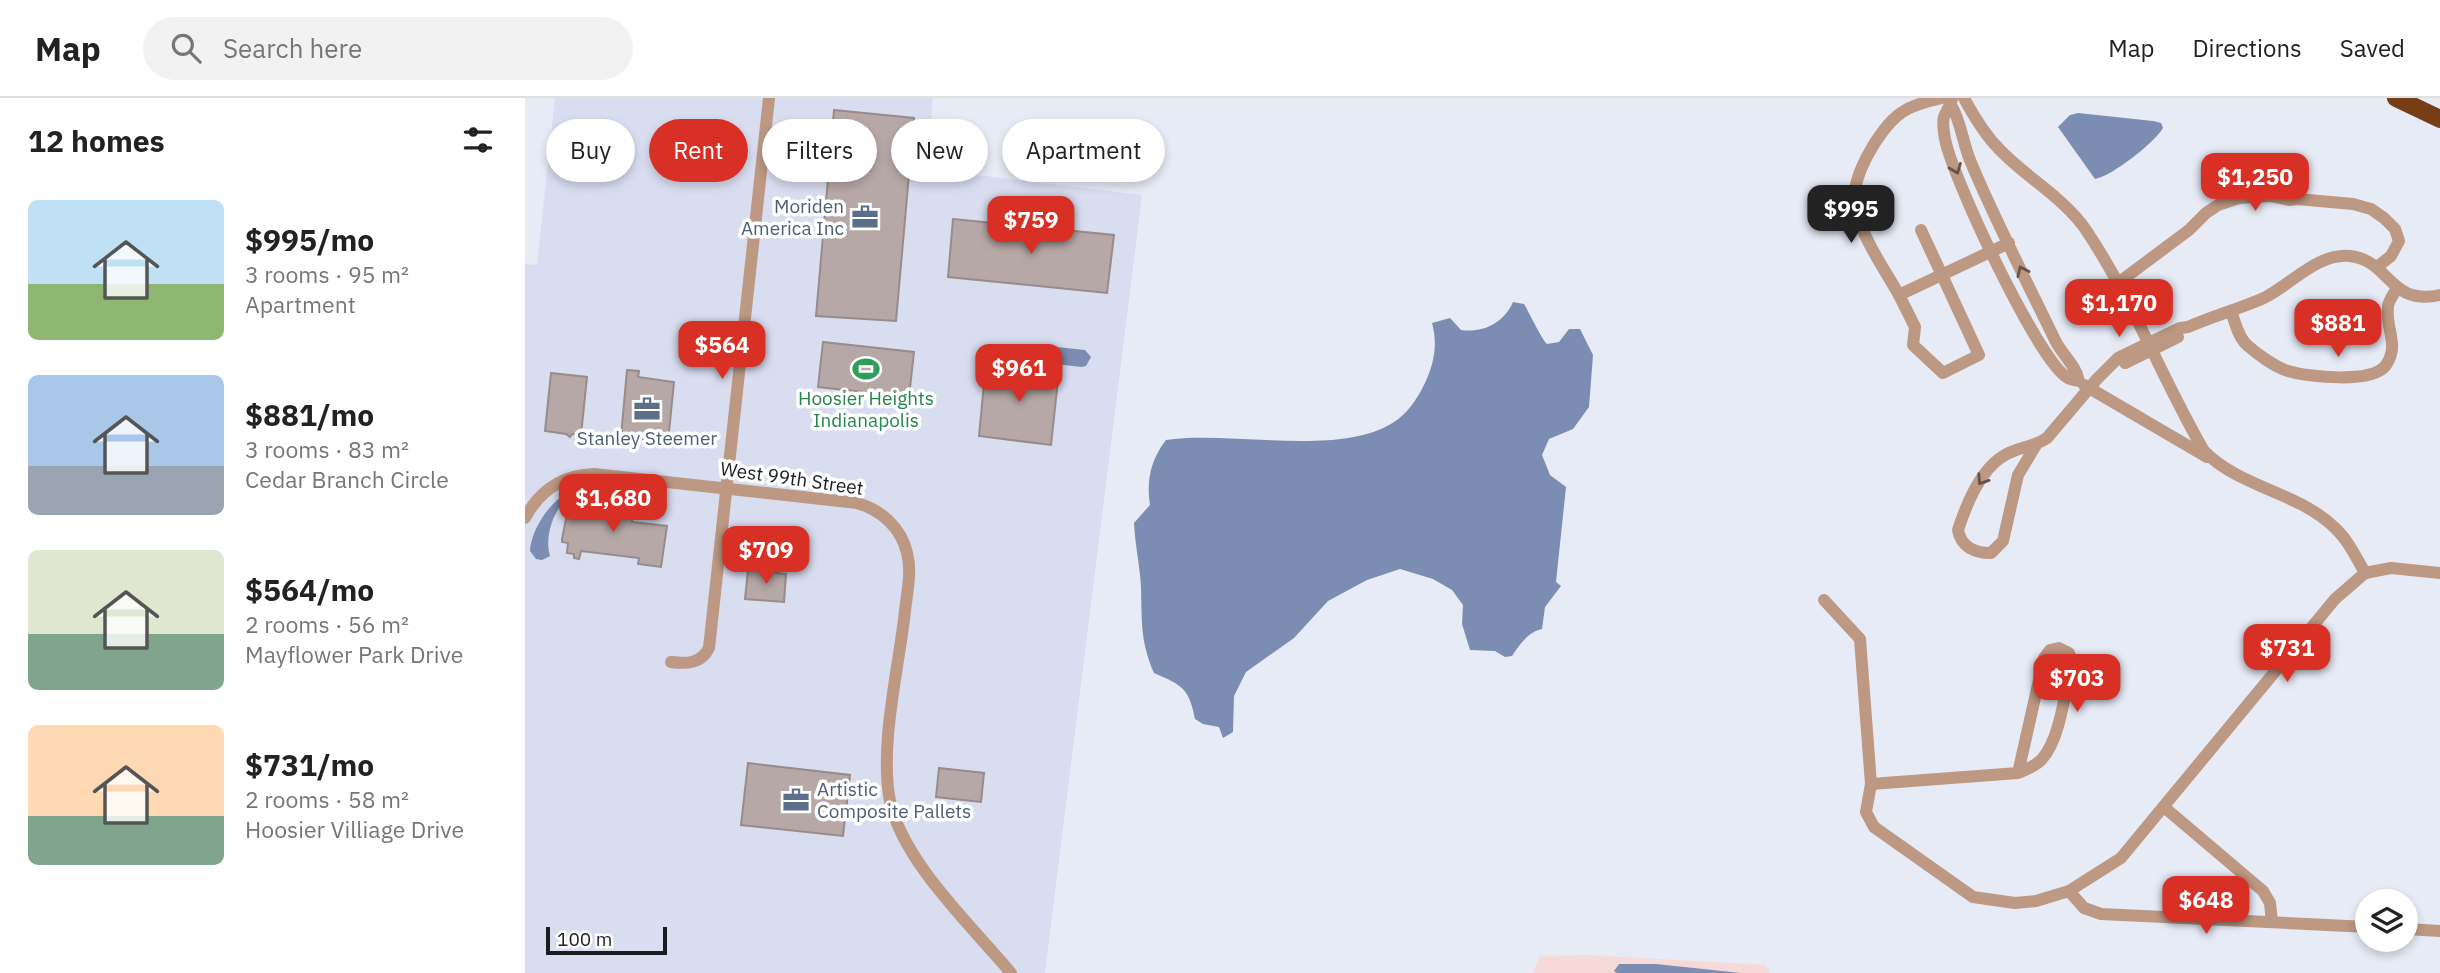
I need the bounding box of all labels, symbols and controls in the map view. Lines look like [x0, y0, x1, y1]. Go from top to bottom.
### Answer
search box [143, 17, 633, 80]
text: Map [35, 27, 101, 70]
icon: search [167, 29, 205, 67]
text: Search here [223, 31, 362, 65]
text: Map [2108, 32, 2154, 64]
text: Directions [2192, 32, 2302, 64]
text: Saved [2340, 32, 2405, 64]
chip: Buy [546, 119, 635, 182]
chip: Rent [649, 119, 748, 182]
chip: Filters [762, 119, 877, 182]
chip: New [891, 119, 988, 182]
chip: Apartment [1002, 119, 1165, 182]
text: 12 homes [28, 121, 165, 160]
icon: filters [459, 121, 497, 159]
pin: $1,250 [2198, 153, 2312, 213]
text: $1,250 [2217, 161, 2293, 191]
one-way arrow [1947, 163, 1961, 175]
pin: $995 [1810, 186, 1892, 245]
text: $995 [1823, 193, 1879, 223]
place label: Moriden America Inc [741, 194, 844, 240]
pin: $759 [990, 197, 1072, 256]
office icon: Moriden America Inc [850, 202, 880, 232]
text: $759 [1003, 204, 1059, 234]
text: $995/mo [245, 220, 374, 259]
icon: home [84, 228, 168, 312]
text: 3 rooms · 95 m² [245, 259, 409, 289]
one-way arrow [2016, 266, 2030, 278]
pin: $1,170 [2062, 280, 2176, 339]
text: $1,170 [2081, 287, 2157, 317]
text: Apartment [245, 289, 356, 319]
pin: $881 [2297, 300, 2379, 359]
text: $881 [2310, 307, 2366, 337]
pin: $564 [681, 322, 763, 381]
text: $564 [694, 329, 750, 359]
pin: $961 [978, 344, 1060, 404]
text: $961 [991, 352, 1047, 382]
sports icon: Hoosier Heights Indianapolis [851, 354, 881, 384]
place label: Hoosier Heights Indianapolis [798, 386, 934, 432]
office icon: Stanley Steemer [632, 394, 662, 424]
text: $881/mo [245, 395, 374, 434]
icon: home [84, 403, 168, 487]
place label: Stanley Steemer [577, 426, 717, 450]
text: 3 rooms · 83 m² [245, 434, 409, 464]
street label: West 99th Street [719, 456, 865, 500]
text: Cedar Branch Circle [245, 464, 449, 494]
one-way arrow [1977, 473, 1990, 486]
pin: $1,680 [556, 474, 670, 534]
text: $1,680 [575, 482, 651, 512]
pin: $709 [725, 526, 807, 586]
text: $709 [738, 534, 794, 564]
text: $564/mo [245, 570, 374, 609]
icon: home [84, 578, 168, 662]
text: 2 rooms · 56 m² [245, 609, 409, 639]
pin: $731 [2246, 624, 2328, 684]
text: $731 [2259, 632, 2315, 662]
text: Mayflower Park Drive [245, 639, 463, 669]
pin: $703 [2036, 654, 2118, 714]
text: $703 [2049, 662, 2105, 692]
text: $731/mo [245, 745, 374, 784]
icon: home [84, 753, 168, 837]
place label: Artistic Composite Pallets [817, 777, 971, 823]
text: 2 rooms · 58 m² [245, 784, 409, 814]
office icon: Artistic Composite Pallets [781, 785, 811, 815]
text: Hoosier Villiage Drive [245, 814, 464, 844]
pin: $648 [2165, 876, 2247, 936]
text: $648 [2178, 884, 2234, 914]
map controls [2355, 889, 2418, 952]
button: layers [2355, 889, 2418, 952]
scale bar [546, 924, 667, 956]
text: 100 m [557, 927, 612, 951]

